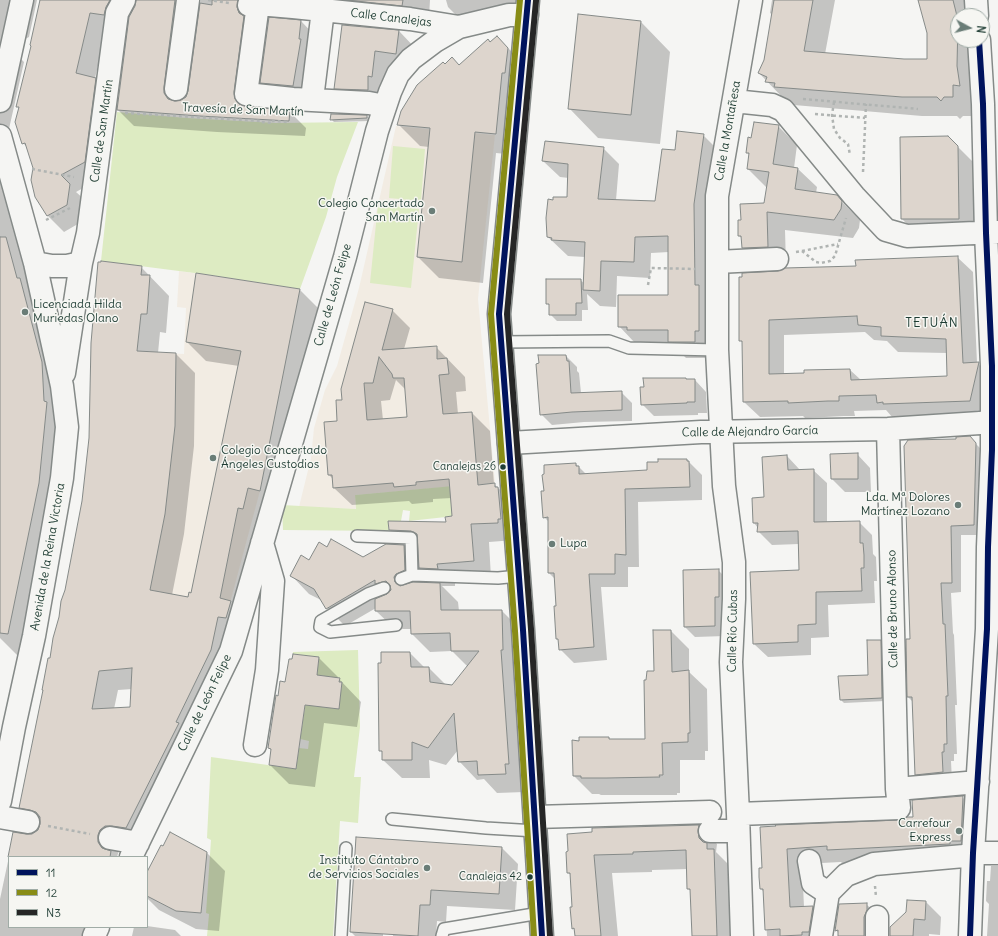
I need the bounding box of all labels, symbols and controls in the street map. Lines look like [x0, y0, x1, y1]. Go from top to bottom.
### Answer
street label: Calle Canalejas [349, 6, 433, 30]
north arrow [950, 8, 990, 48]
text: N [974, 25, 988, 34]
street label: Calle de San Martín [88, 78, 116, 184]
street label: Calle la Montañesa [712, 80, 744, 182]
street label: Travesía de San Martín [182, 101, 304, 119]
place label: Colegio Concertado San Martín [318, 197, 424, 225]
marker: Colegio Concertado San Martín [427, 206, 437, 216]
street label: Calle de León Felipe [311, 242, 355, 348]
place label: Licenciada Hilda Muriedas Olano [33, 298, 122, 326]
marker: Licenciada Hilda Muriedas Olano [20, 307, 30, 317]
district label: TETUÁN [905, 315, 959, 331]
street label: Calle de Alejandro García [682, 424, 818, 440]
place label: Colegio Concertado Ángeles Custodios [221, 444, 327, 472]
marker: Colegio Concertado Ángeles Custodios [208, 453, 218, 463]
place label: Canalejas 26 [433, 460, 496, 474]
marker: Canalejas 26 [498, 462, 508, 472]
street label: Avenida de la Reina Victoria [28, 482, 68, 632]
place label: Lda. Mª Dolores Martínez Lozano [861, 491, 950, 519]
marker: Lda. Mª Dolores Martínez Lozano [953, 500, 963, 510]
place label: Lupa [560, 537, 587, 551]
marker: Lupa [547, 539, 557, 549]
street label: Calle de Bruno Alonso [885, 550, 901, 668]
street label: Calle Río Cubas [725, 589, 741, 673]
street label: Calle de León Felipe [175, 652, 235, 754]
place label: Carrefour Express [898, 817, 951, 845]
marker: Carrefour Express [954, 826, 964, 836]
place label: Instituto Cántabro de Servicios Sociales [309, 854, 419, 882]
legend [8, 856, 148, 928]
marker: Instituto Cántabro de Servicios Sociales [422, 863, 432, 873]
text: 11 [46, 865, 56, 880]
place label: Canalejas 42 [459, 870, 522, 884]
marker: Canalejas 42 [525, 872, 535, 882]
text: 12 [46, 885, 57, 900]
text: N3 [46, 905, 61, 920]

